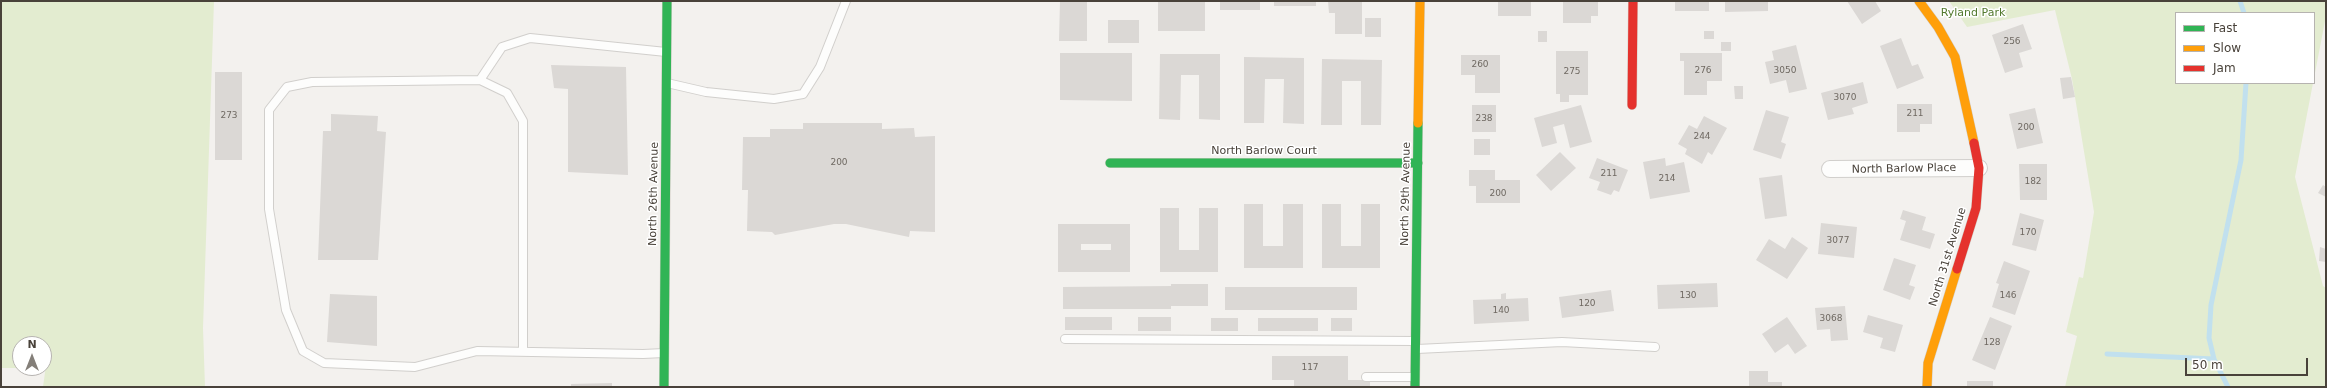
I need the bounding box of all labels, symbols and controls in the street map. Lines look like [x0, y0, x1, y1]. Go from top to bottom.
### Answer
park label: Ryland Park [1941, 6, 2005, 20]
legend [2175, 12, 2315, 84]
text: Fast [2213, 21, 2237, 35]
house number: 256 [2003, 37, 2021, 47]
text: Slow [2213, 41, 2241, 55]
house number: 260 [1471, 60, 1489, 70]
text: Jam [2213, 61, 2236, 75]
house number: 276 [1694, 66, 1712, 76]
house number: 3050 [1774, 66, 1796, 76]
house number: 275 [1563, 67, 1581, 77]
house number: 3070 [1834, 93, 1856, 103]
house number: 211 [1906, 109, 1924, 119]
house number: 273 [220, 111, 238, 121]
house number: 238 [1475, 114, 1493, 124]
house number: 200 [2017, 123, 2035, 133]
house number: 244 [1693, 132, 1711, 142]
street label: North 26th Avenue [646, 142, 662, 246]
street label: North 29th Avenue [1398, 142, 1414, 246]
street label: North Barlow Court [1211, 144, 1317, 158]
house number: 200 [830, 158, 848, 168]
street label: North Barlow Place [1852, 161, 1956, 177]
house number: 211 [1600, 169, 1618, 179]
house number: 214 [1658, 174, 1676, 184]
house number: 182 [2024, 177, 2042, 187]
house number: 200 [1489, 189, 1507, 199]
street label: North 31st Avenue [1927, 206, 1969, 308]
house number: 170 [2019, 228, 2037, 238]
house number: 3077 [1827, 236, 1849, 246]
house number: 130 [1679, 291, 1697, 301]
house number: 146 [1999, 291, 2017, 301]
house number: 120 [1578, 299, 1596, 309]
house number: 140 [1492, 306, 1510, 316]
house number: 3068 [1820, 314, 1842, 324]
north arrow [12, 336, 52, 376]
text: N [27, 338, 37, 351]
house number: 128 [1983, 338, 2001, 348]
scale bar [2187, 350, 2310, 376]
text: 50 m [2192, 358, 2223, 372]
house number: 117 [1301, 363, 1319, 373]

